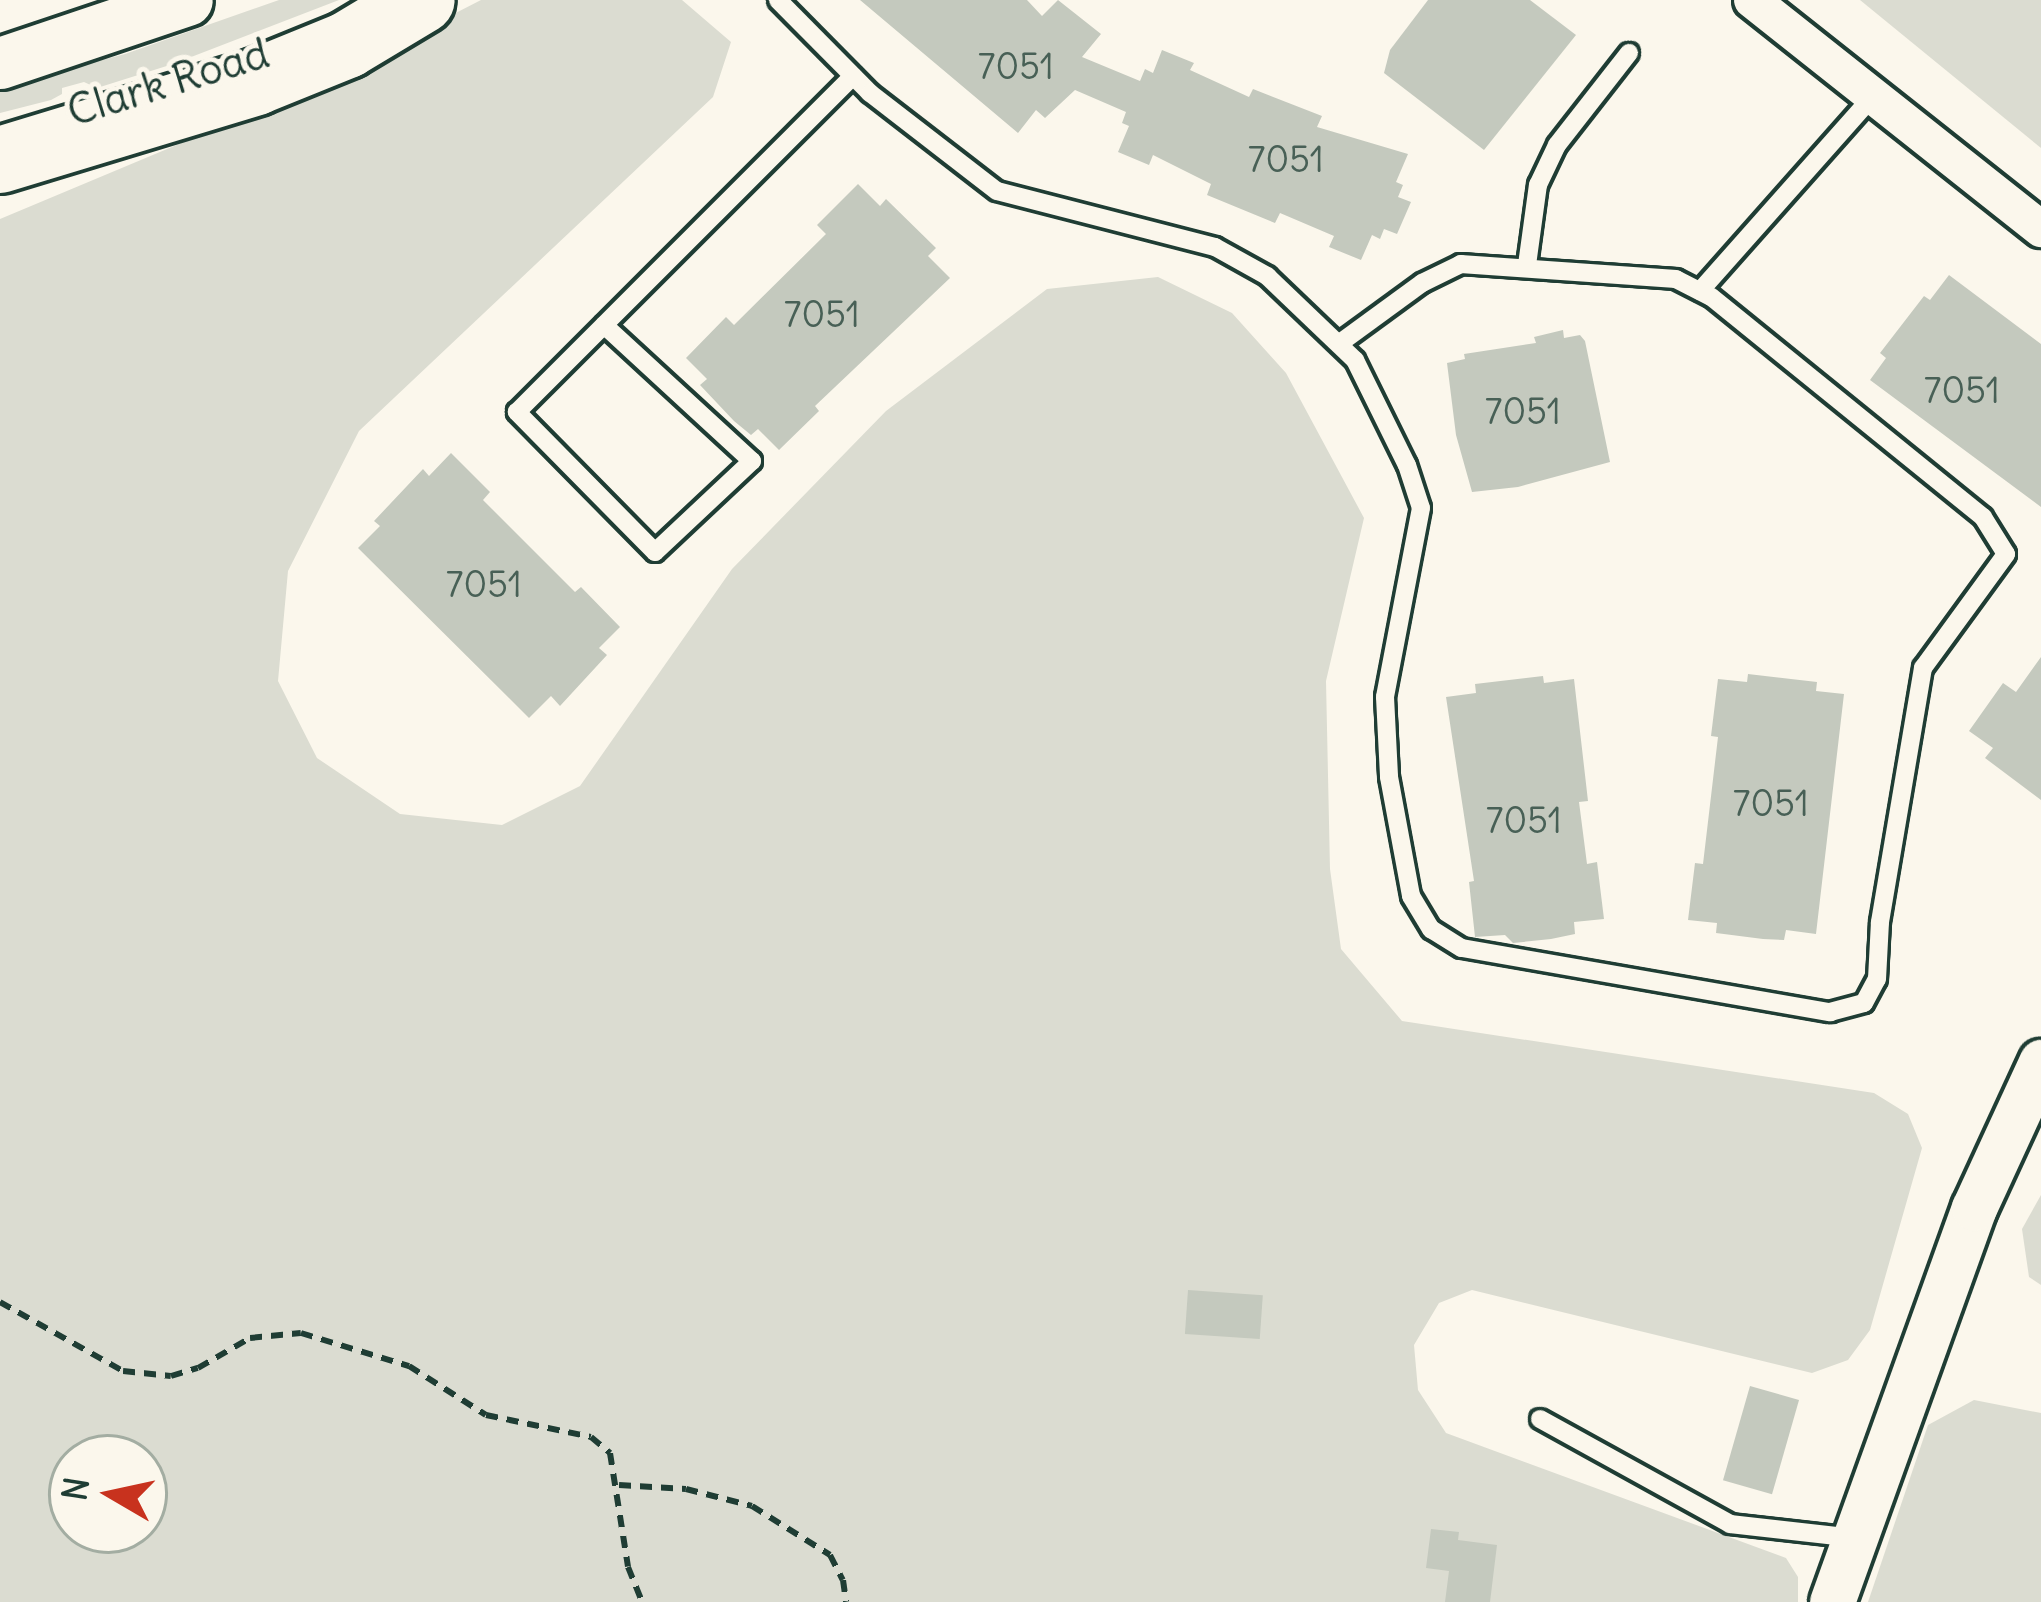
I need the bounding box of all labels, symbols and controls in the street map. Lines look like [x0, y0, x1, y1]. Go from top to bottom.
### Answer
street label: Clark Road [61, 27, 275, 137]
house number: 7051 [978, 45, 1054, 89]
house number: 7051 [1248, 138, 1324, 182]
house number: 7051 [784, 293, 860, 337]
house number: 7051 [1924, 369, 2000, 413]
house number: 7051 [1485, 390, 1561, 434]
house number: 7051 [446, 563, 522, 607]
house number: 7051 [1733, 782, 1809, 826]
house number: 7051 [1486, 799, 1562, 843]
north arrow [48, 1434, 168, 1554]
text: N [53, 1474, 98, 1503]

